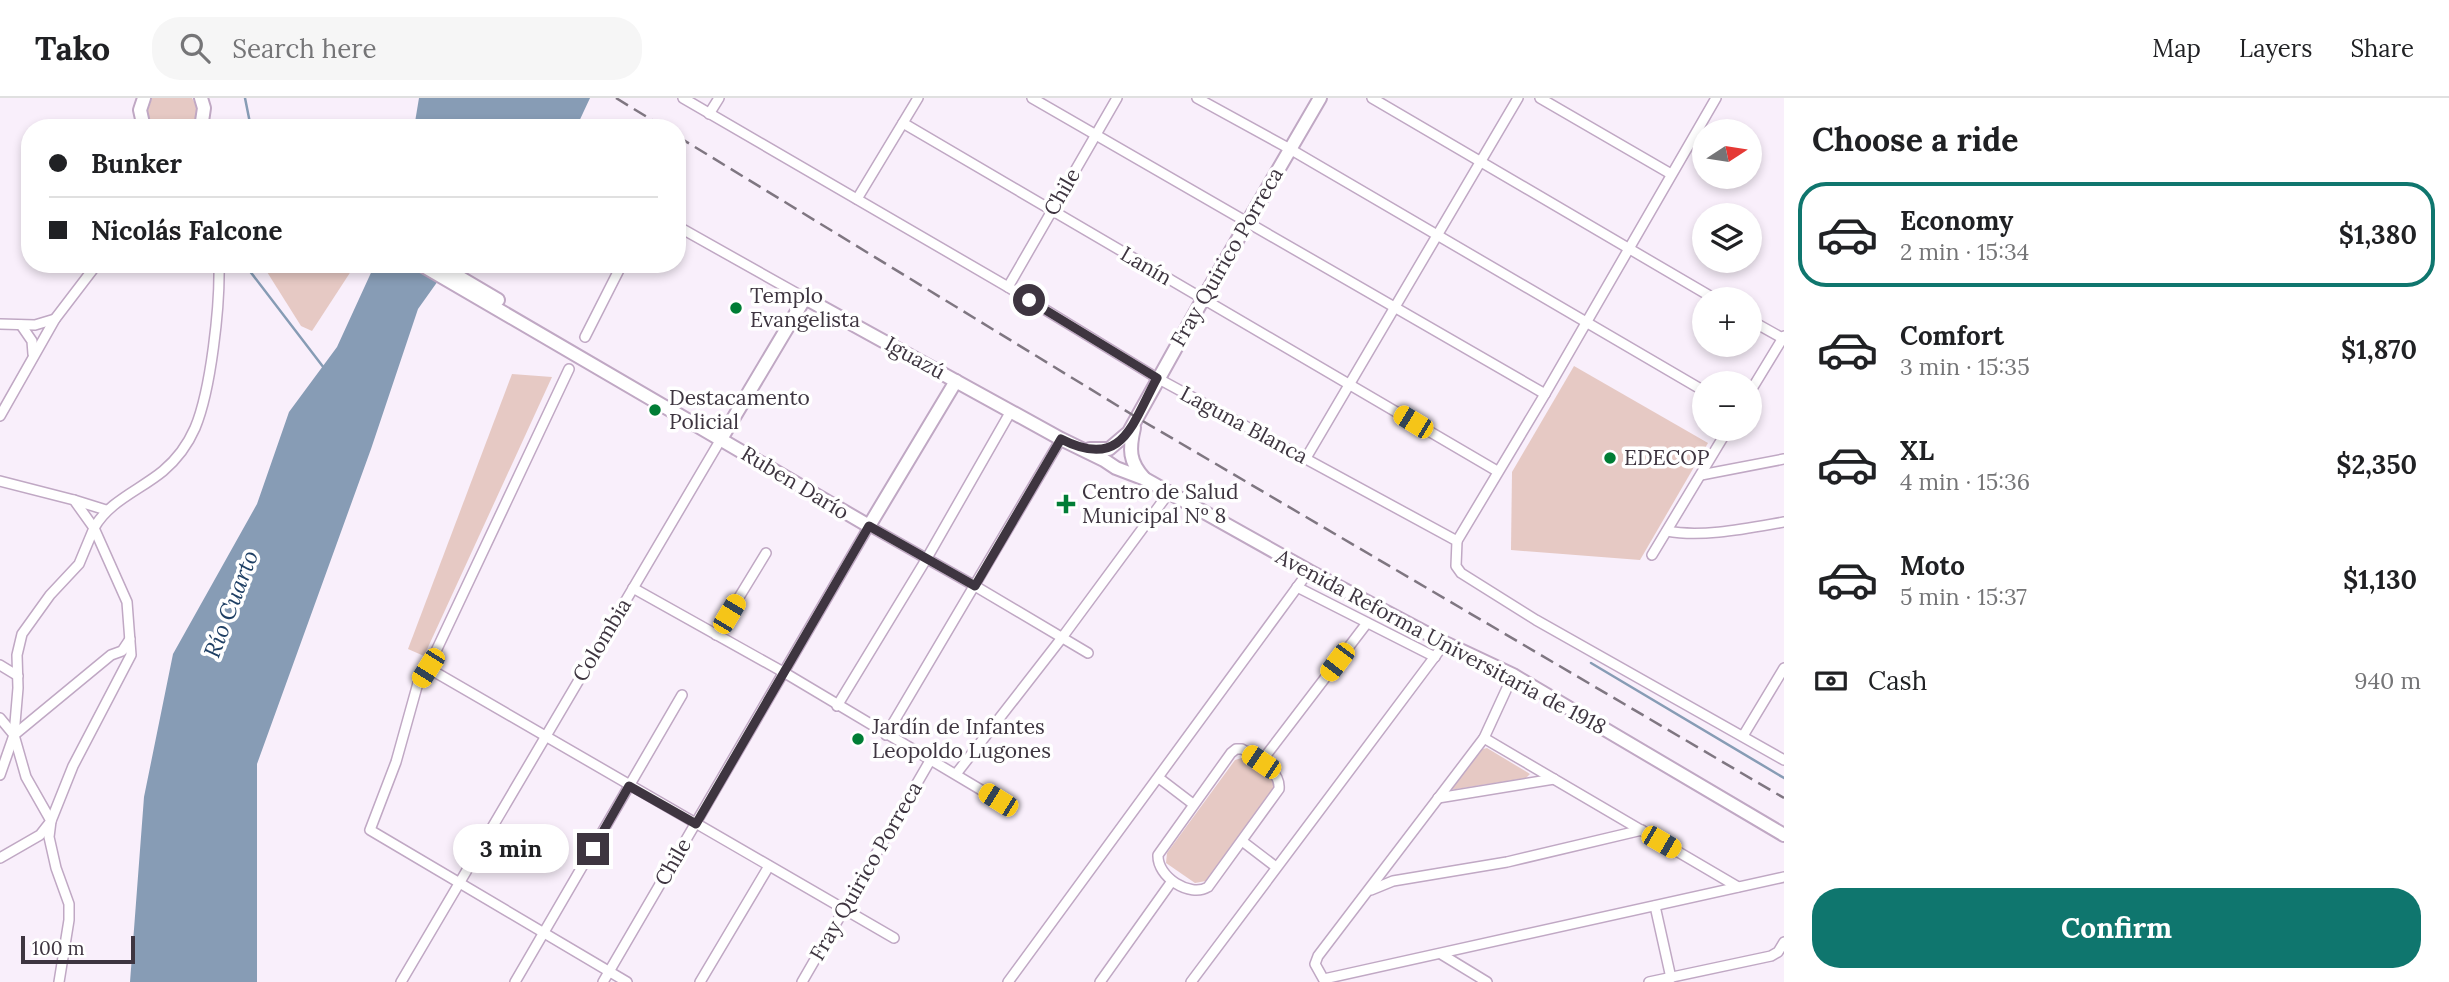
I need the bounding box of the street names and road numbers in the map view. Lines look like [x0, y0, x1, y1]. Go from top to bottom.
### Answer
street label: Fray Quirico Porreca [1164, 162, 1289, 351]
street label: Chile [1037, 163, 1086, 220]
street label: Lanín [1116, 240, 1177, 291]
street label: Iguazú [880, 330, 950, 385]
street label: Laguna Blanca [1176, 380, 1313, 470]
street label: Ruben Darío [736, 440, 854, 525]
street label: Avenida Reforma Universitaria de 1918 [1270, 542, 1611, 740]
street label: Colombia [566, 593, 637, 686]
street label: Fray Quirico Porreca [803, 776, 928, 965]
street label: Chile [648, 833, 697, 890]

